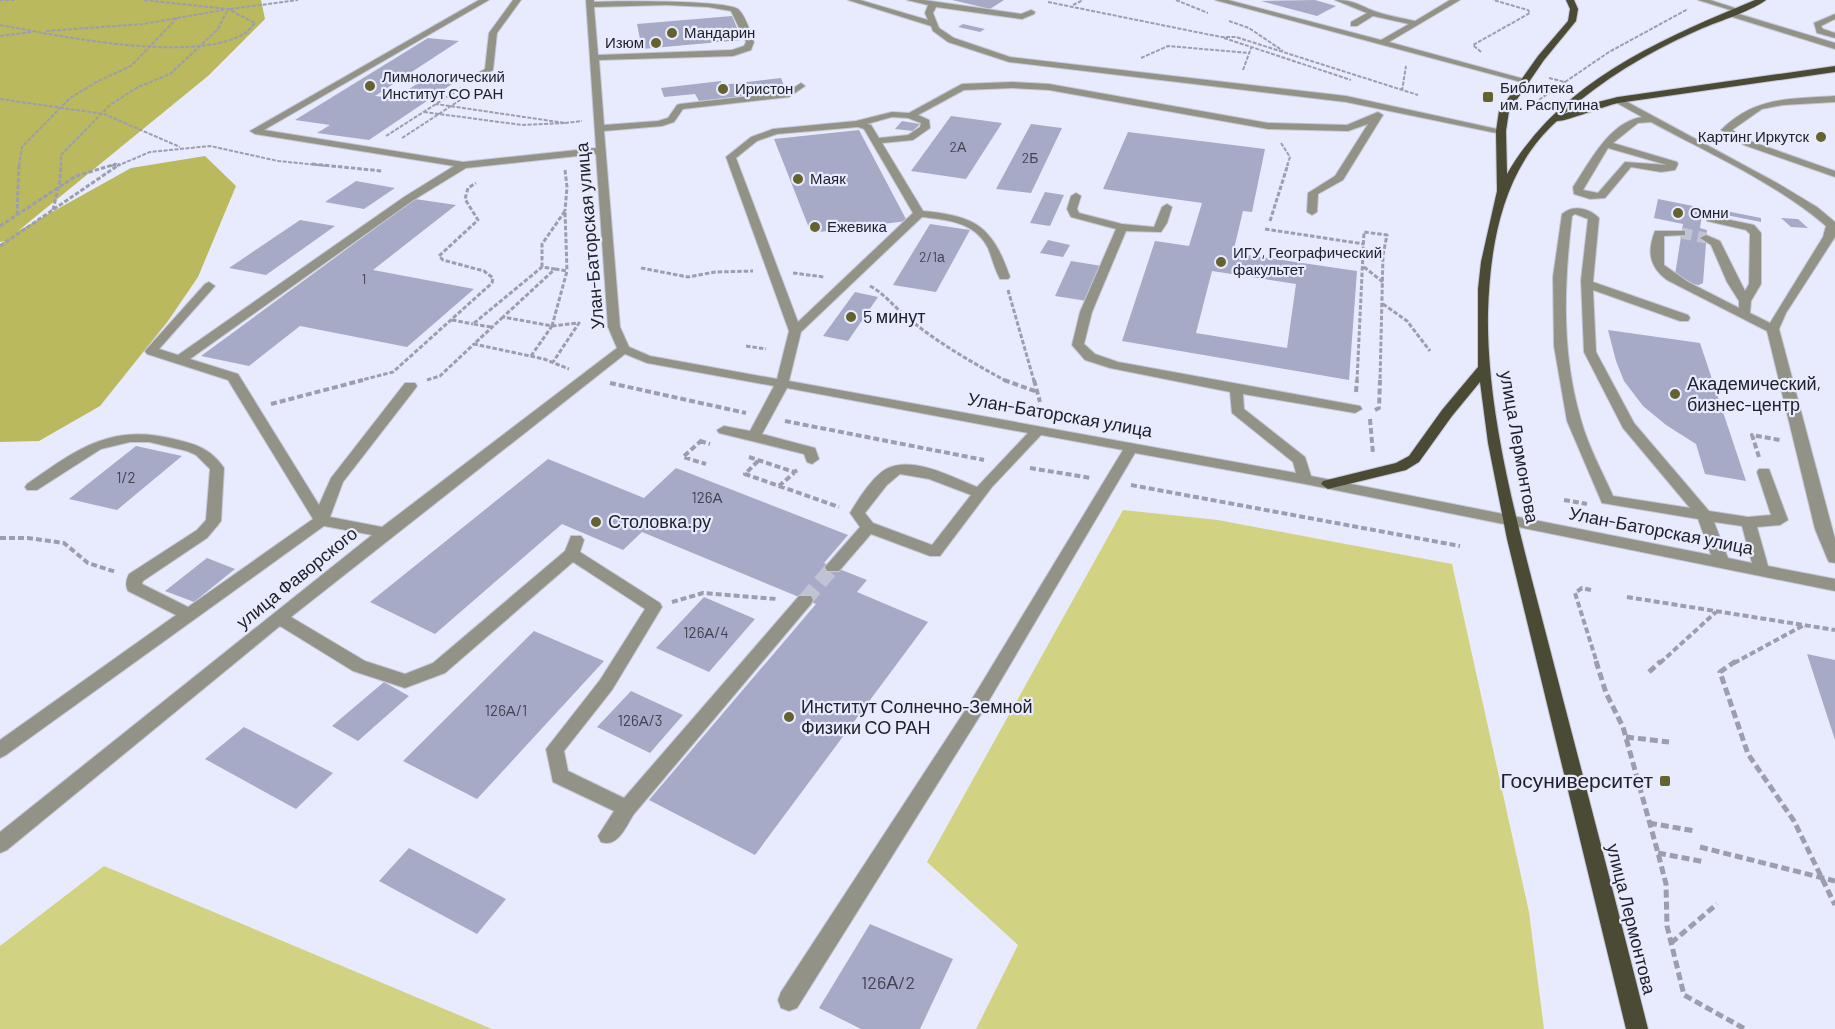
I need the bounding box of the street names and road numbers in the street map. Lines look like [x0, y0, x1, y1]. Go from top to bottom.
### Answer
street label: Улан-Баторская улица [570, 141, 608, 330]
street label: улица Лермонтова [1496, 369, 1544, 526]
street label: Улан-Баторская улица [966, 387, 1155, 441]
street label: Улан-Баторская улица [1567, 501, 1756, 559]
street label: улица Фаворского [231, 522, 361, 633]
street label: улица Лермонтова [1603, 841, 1662, 997]

